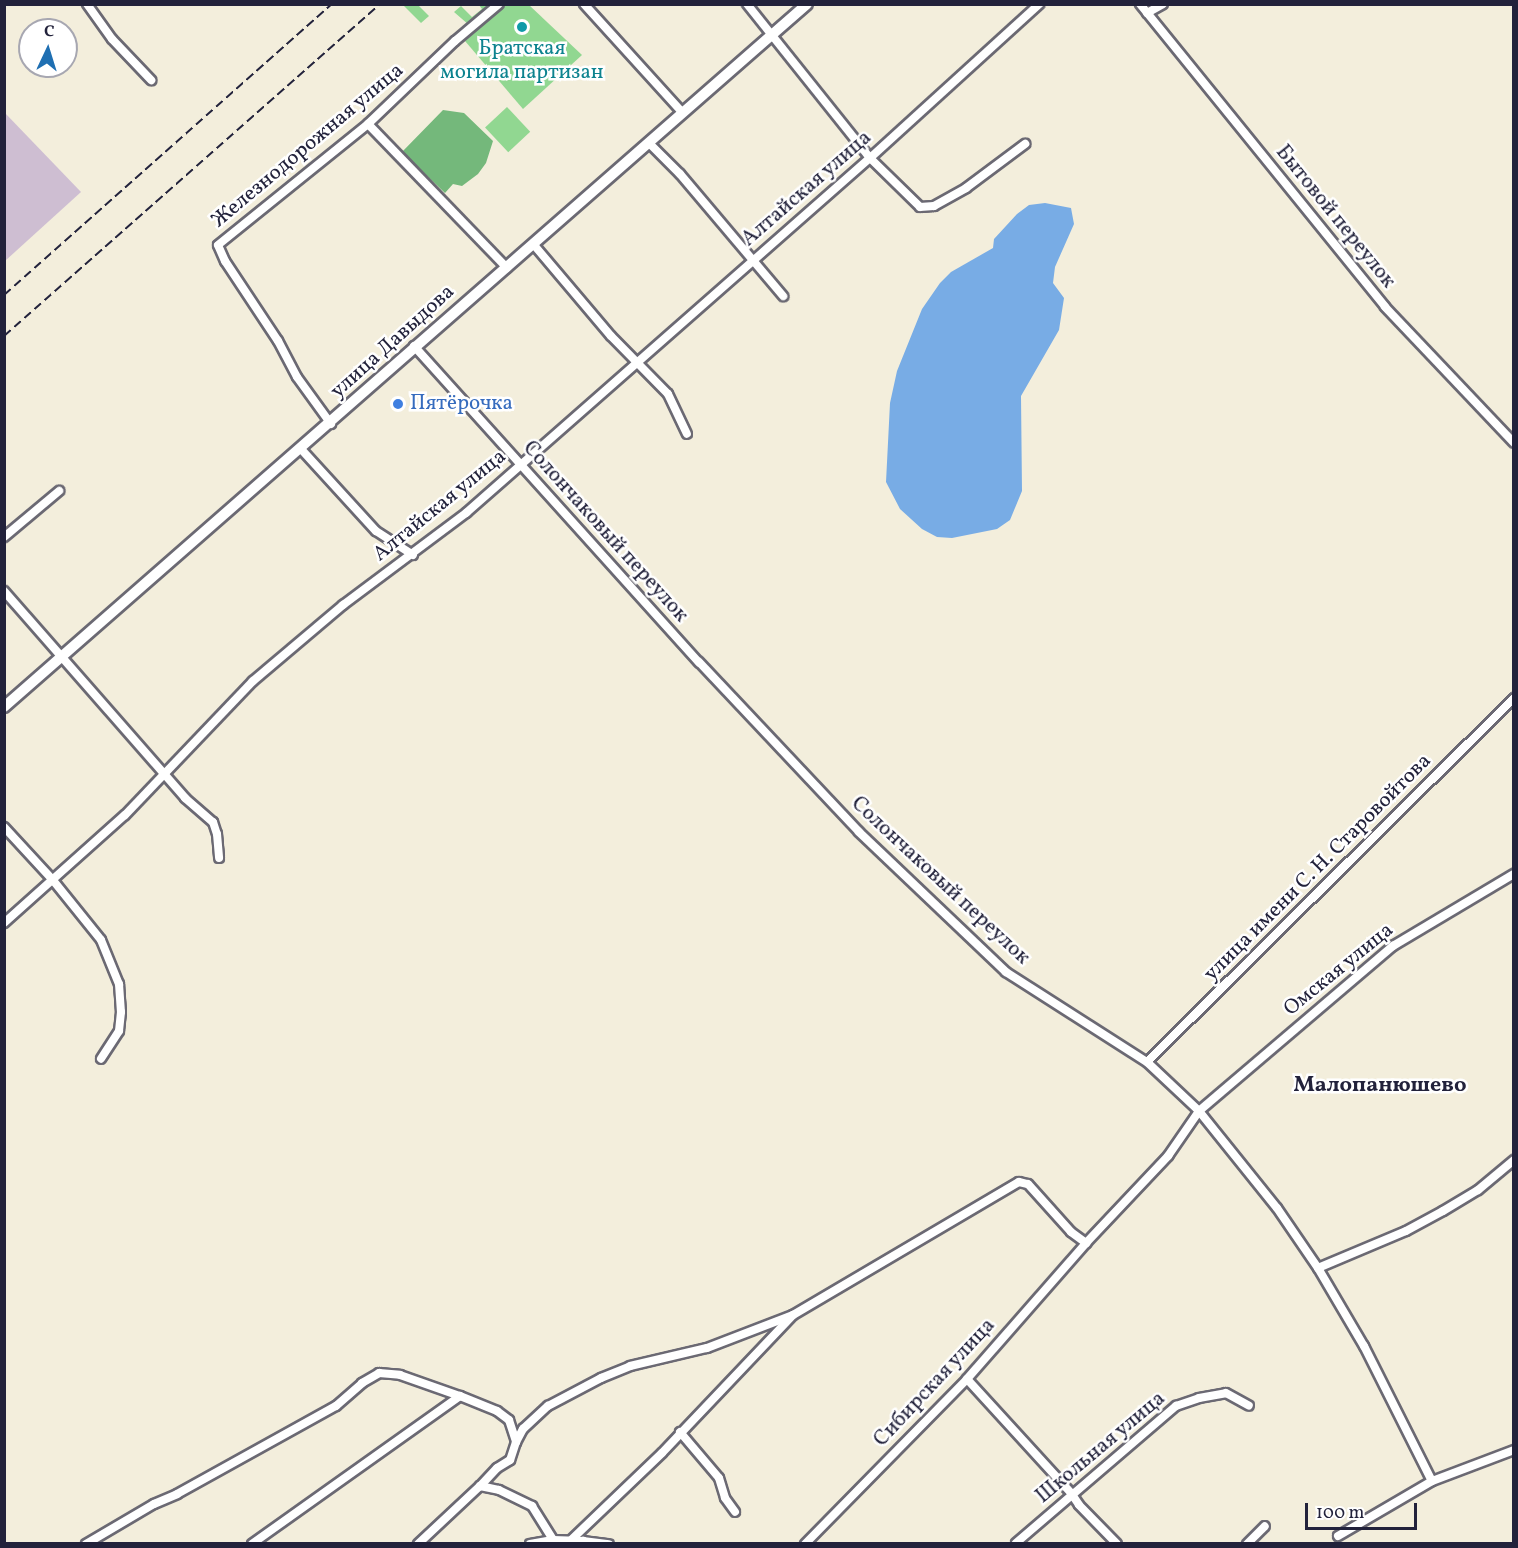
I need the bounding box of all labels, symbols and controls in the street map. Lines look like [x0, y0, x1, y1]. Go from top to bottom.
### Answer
north arrow [18, 18, 78, 78]
marker: Братская могила партизан [515, 20, 529, 34]
text: С [43, 21, 55, 43]
place label: Братская могила партизан [440, 36, 604, 86]
street label: Железнодорожная улица [207, 58, 409, 234]
street label: Алтайская улица [737, 126, 877, 252]
street label: Бытовой переулок [1270, 140, 1400, 294]
street label: улица Давыдова [326, 280, 460, 404]
place label: Пятёрочка [410, 391, 513, 417]
marker: Пятёрочка [391, 397, 405, 411]
street label: Солончаковый переулок [517, 436, 693, 628]
street label: Алтайская улица [368, 444, 512, 568]
street label: улица имени С. Н. Старовойтова [1199, 749, 1437, 987]
street label: Солончаковый переулок [845, 792, 1035, 970]
street label: Омская улица [1279, 918, 1399, 1022]
district label: Малопанюшево [1293, 1073, 1467, 1099]
street label: Сибирская улица [869, 1313, 1001, 1453]
street label: Школьная улица [1031, 1386, 1171, 1510]
scale bar [1308, 1491, 1420, 1529]
text: 100 m [1316, 1501, 1365, 1526]

